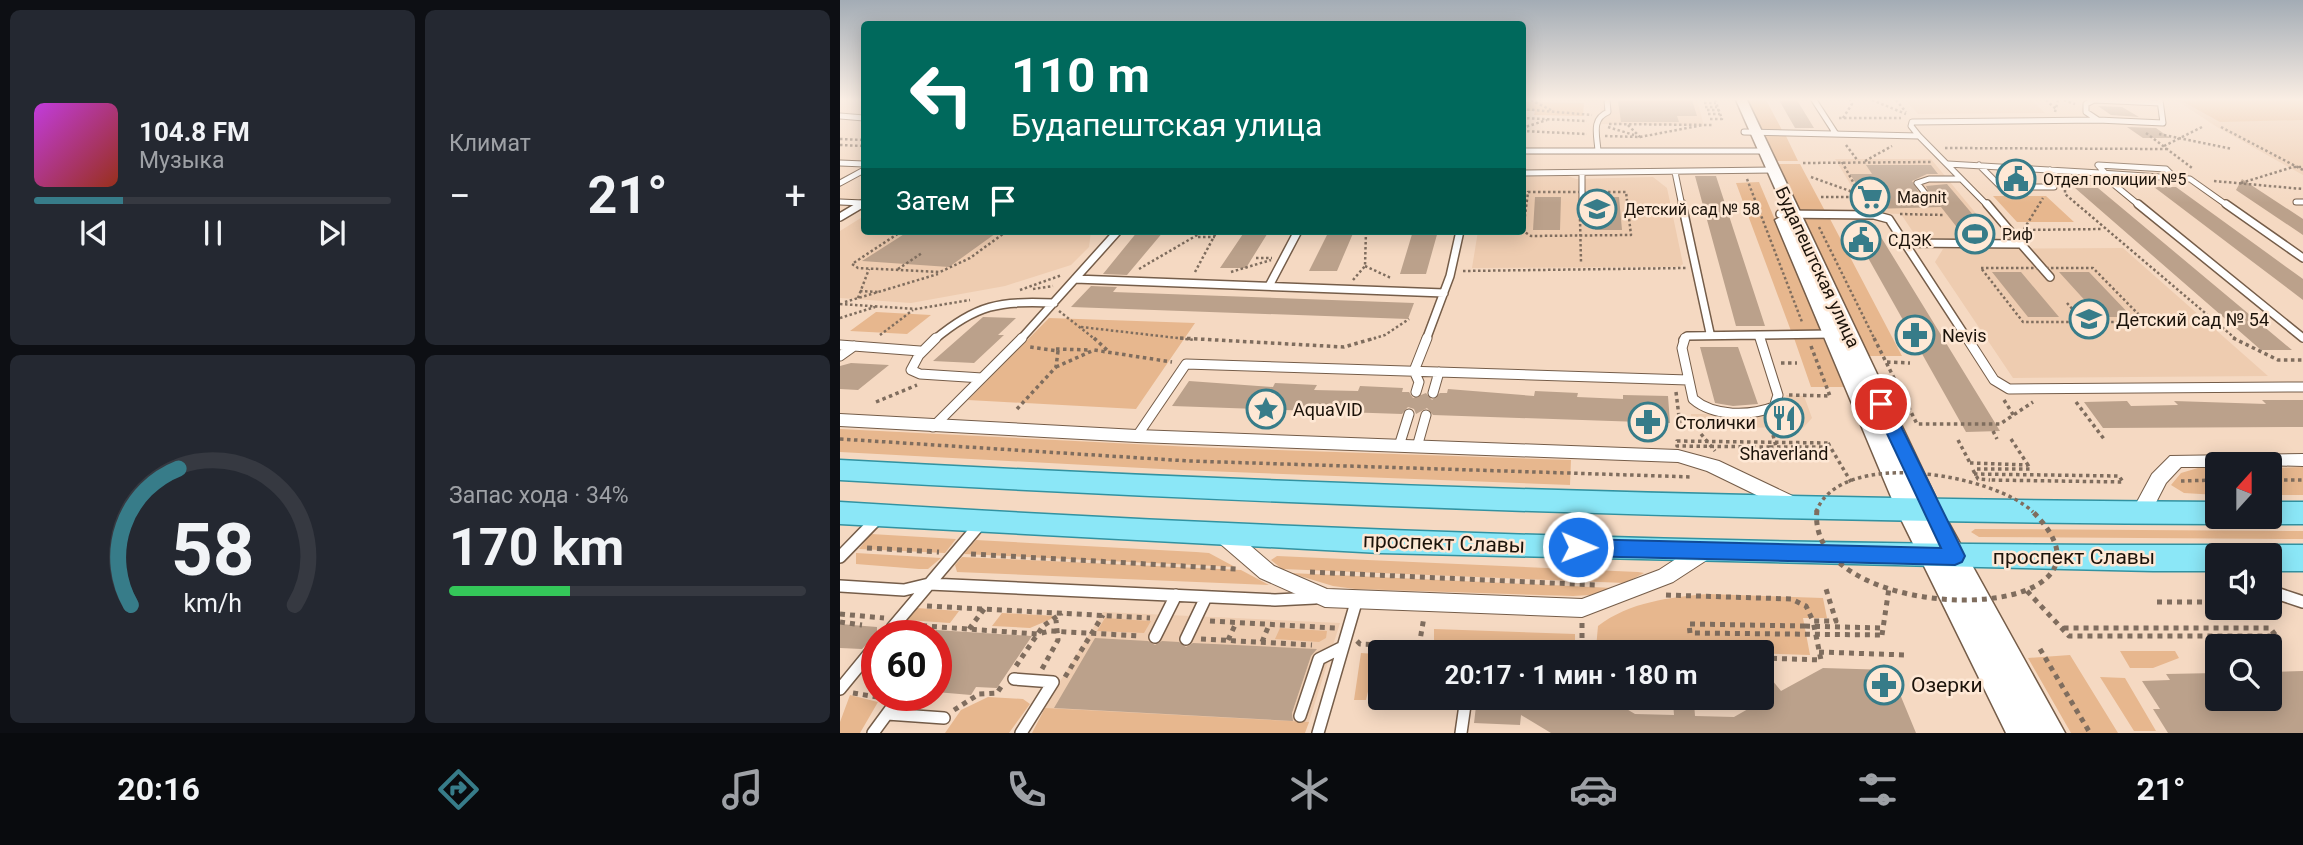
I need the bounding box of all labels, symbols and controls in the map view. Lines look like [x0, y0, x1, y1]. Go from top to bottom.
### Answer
text: 110 m [1011, 47, 1150, 104]
icon: left [896, 49, 987, 140]
text: Будапештская улица [1011, 106, 1322, 144]
text: 104.8 FM [139, 117, 250, 147]
text: Климат [449, 130, 531, 157]
text: Музыка [139, 147, 224, 174]
public building icon: Отдел полиции №5 [1995, 158, 2037, 200]
text: 21° [588, 165, 668, 226]
place label: Отдел полиции №5 [2043, 170, 2186, 189]
text: − [449, 174, 471, 218]
text: + [784, 174, 806, 218]
supermarket icon: Magnit [1849, 176, 1891, 218]
icon: arrive [984, 182, 1022, 220]
street label: Будапештская улица [1771, 183, 1865, 351]
text: Затем [896, 186, 970, 216]
school or university icon: Детский сад № 58 [1576, 188, 1618, 230]
place label: Magnit [1897, 188, 1947, 207]
place label: Детский сад № 58 [1624, 200, 1760, 219]
sports icon: Риф [1954, 213, 1996, 255]
icon: previous [75, 214, 113, 252]
icon: pause [194, 214, 232, 252]
icon: next [313, 214, 351, 252]
public building icon: СДЭК [1840, 219, 1882, 261]
place label: Риф [2002, 225, 2033, 244]
place label: СДЭК [1888, 231, 1932, 250]
school or university icon: Детский сад № 54 [2068, 298, 2110, 340]
place label: Детский сад № 54 [2116, 309, 2269, 330]
pharmacy icon: Nevis [1894, 314, 1936, 356]
place label: Nevis [1942, 325, 1987, 346]
pin [1851, 374, 1911, 434]
icon: arrive [1862, 385, 1900, 423]
place icon: AquaVID [1245, 388, 1287, 430]
restaurant icon: Shaverland [1763, 397, 1805, 439]
place label: AquaVID [1293, 399, 1363, 420]
pharmacy icon: Столички [1627, 401, 1669, 443]
place label: Столички [1675, 412, 1756, 433]
place label: Shaverland [1740, 443, 1828, 464]
north arrow [2205, 452, 2282, 528]
map controls [2205, 452, 2282, 711]
text: Запас хода · 34% [449, 482, 629, 509]
text: 58 [171, 507, 254, 593]
position arrow [1541, 510, 1615, 584]
text: 170 km [449, 517, 624, 578]
street label: проспект Славы [1362, 528, 1526, 558]
button: sound [2205, 543, 2282, 620]
street label: проспект Славы [1993, 545, 2155, 569]
text: km/h [183, 589, 242, 618]
speed limit sign: 60 [861, 620, 952, 711]
button: search [2205, 634, 2282, 711]
text: 20:17 · 1 мин · 180 m [1445, 660, 1697, 690]
pharmacy icon: Озерки [1863, 664, 1905, 706]
place label: Озерки [1911, 673, 1983, 697]
icon: directions [434, 765, 483, 814]
icon: music [718, 765, 767, 814]
icon: phone [1002, 765, 1051, 814]
icon: climate [1285, 765, 1334, 814]
icon: car [1569, 765, 1618, 814]
icon: filters [1853, 765, 1902, 814]
text: 20:16 [117, 770, 200, 808]
text: 21° [2136, 770, 2186, 808]

